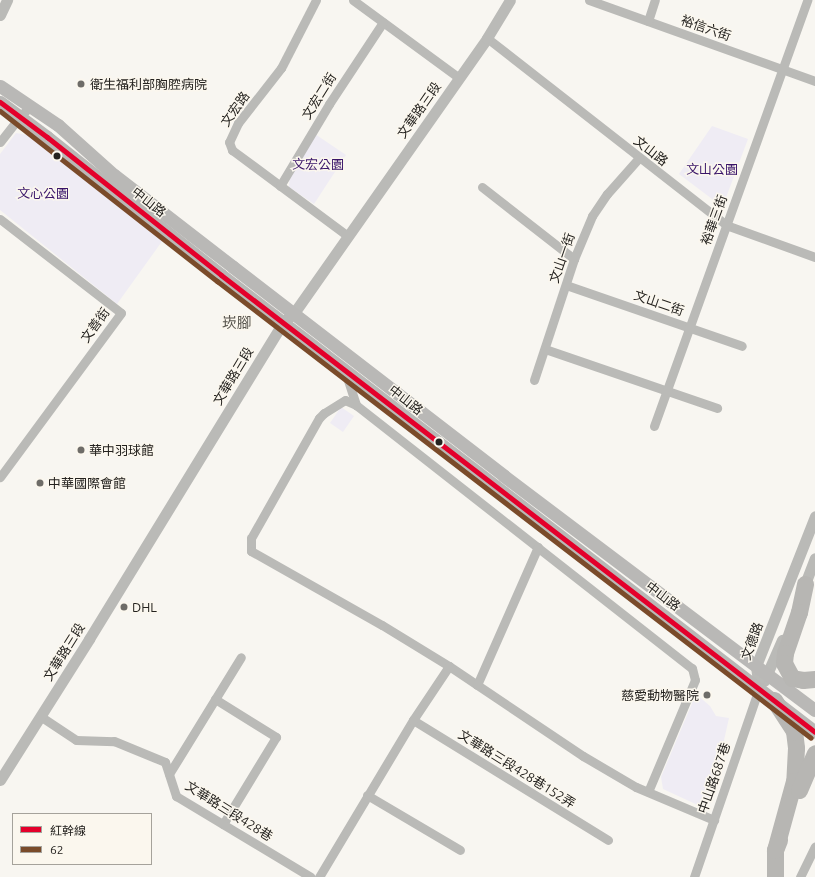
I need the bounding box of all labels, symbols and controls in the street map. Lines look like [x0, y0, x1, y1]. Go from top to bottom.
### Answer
street label: 裕信六街 [679, 12, 733, 44]
street label: 文宏二街 [299, 70, 339, 122]
place label: 衛生福利部胸腔病院 [90, 76, 207, 92]
marker: 衛生福利部胸腔病院 [75, 78, 87, 90]
street label: 文華路三段 [394, 79, 444, 141]
street label: 文宏路 [217, 89, 253, 129]
street label: 文山路 [631, 133, 671, 169]
unlabelled marker [52, 151, 62, 161]
park label: 文宏公園 [292, 156, 344, 172]
park label: 文山公園 [686, 161, 738, 177]
street label: 中山路 [129, 184, 169, 220]
park label: 文心公園 [17, 185, 69, 201]
street label: 裕華三街 [698, 193, 730, 247]
street label: 文山一街 [546, 231, 578, 285]
street label: 文山二街 [632, 287, 686, 319]
street label: 文善街 [77, 305, 113, 345]
district label: 崁腳 [222, 314, 252, 332]
street label: 文華路三段 [210, 344, 256, 408]
street label: 中山路 [386, 382, 426, 418]
unlabelled marker [434, 437, 444, 447]
place label: 華中羽球館 [89, 442, 154, 458]
marker: 華中羽球館 [76, 445, 86, 455]
place label: 中華國際會館 [48, 475, 126, 491]
marker: 中華國際會館 [35, 478, 45, 488]
street label: 中山路 [643, 578, 683, 614]
place label: DHL [132, 599, 157, 615]
marker: DHL [119, 602, 129, 612]
street label: 文華路三段 [40, 620, 88, 684]
street label: 文德路 [738, 620, 766, 662]
place label: 慈愛動物醫院 [621, 687, 699, 703]
marker: 慈愛動物醫院 [702, 690, 712, 700]
street label: 文華路三段428巷152弄 [456, 727, 578, 811]
street label: 中山路687巷 [695, 740, 733, 816]
street label: 文華路三段428巷 [182, 778, 276, 844]
legend [12, 813, 152, 865]
text: 紅幹線 [50, 824, 86, 837]
text: 62 [50, 843, 64, 856]

